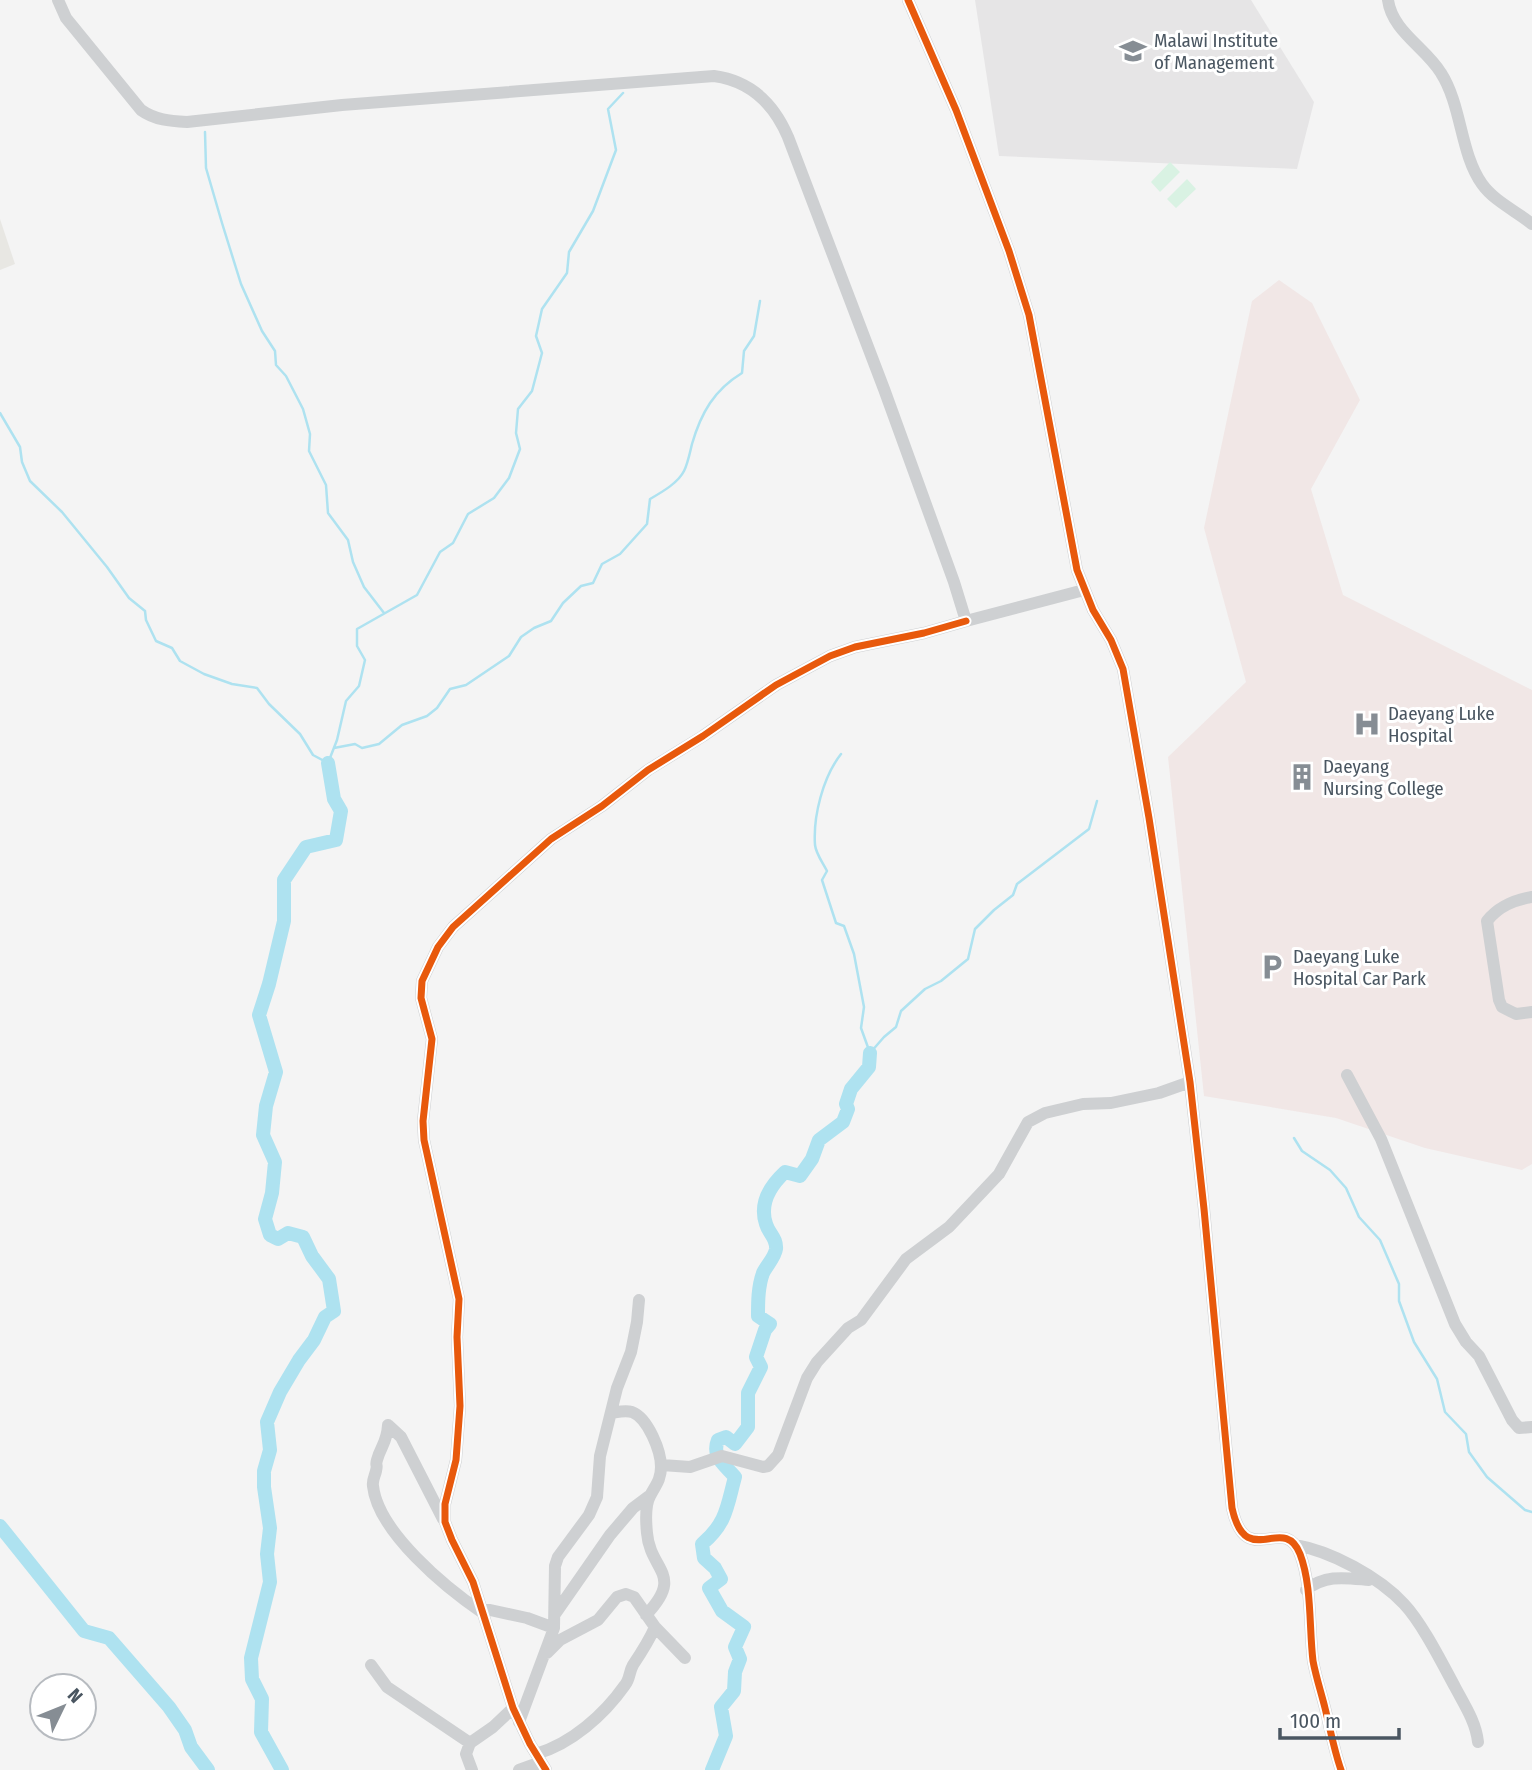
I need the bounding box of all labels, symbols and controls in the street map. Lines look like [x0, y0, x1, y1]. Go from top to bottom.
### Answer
place label: Malawi Institute of Management [1154, 29, 1278, 74]
school or university icon: Malawi Institute of Management [1118, 36, 1148, 66]
place label: Daeyang Luke Hospital [1388, 702, 1495, 747]
hospital icon: Daeyang Luke Hospital [1352, 709, 1382, 739]
place label: Daeyang Nursing College [1323, 755, 1444, 800]
building icon: Daeyang Nursing College [1287, 762, 1317, 792]
place label: Daeyang Luke Hospital Car Park [1293, 945, 1426, 990]
parking icon: Daeyang Luke Hospital Car Park [1257, 952, 1287, 982]
north arrow [28, 1672, 98, 1742]
text: N [63, 1684, 87, 1708]
scale bar [1280, 1696, 1399, 1740]
text: 100 m [1290, 1708, 1341, 1734]

